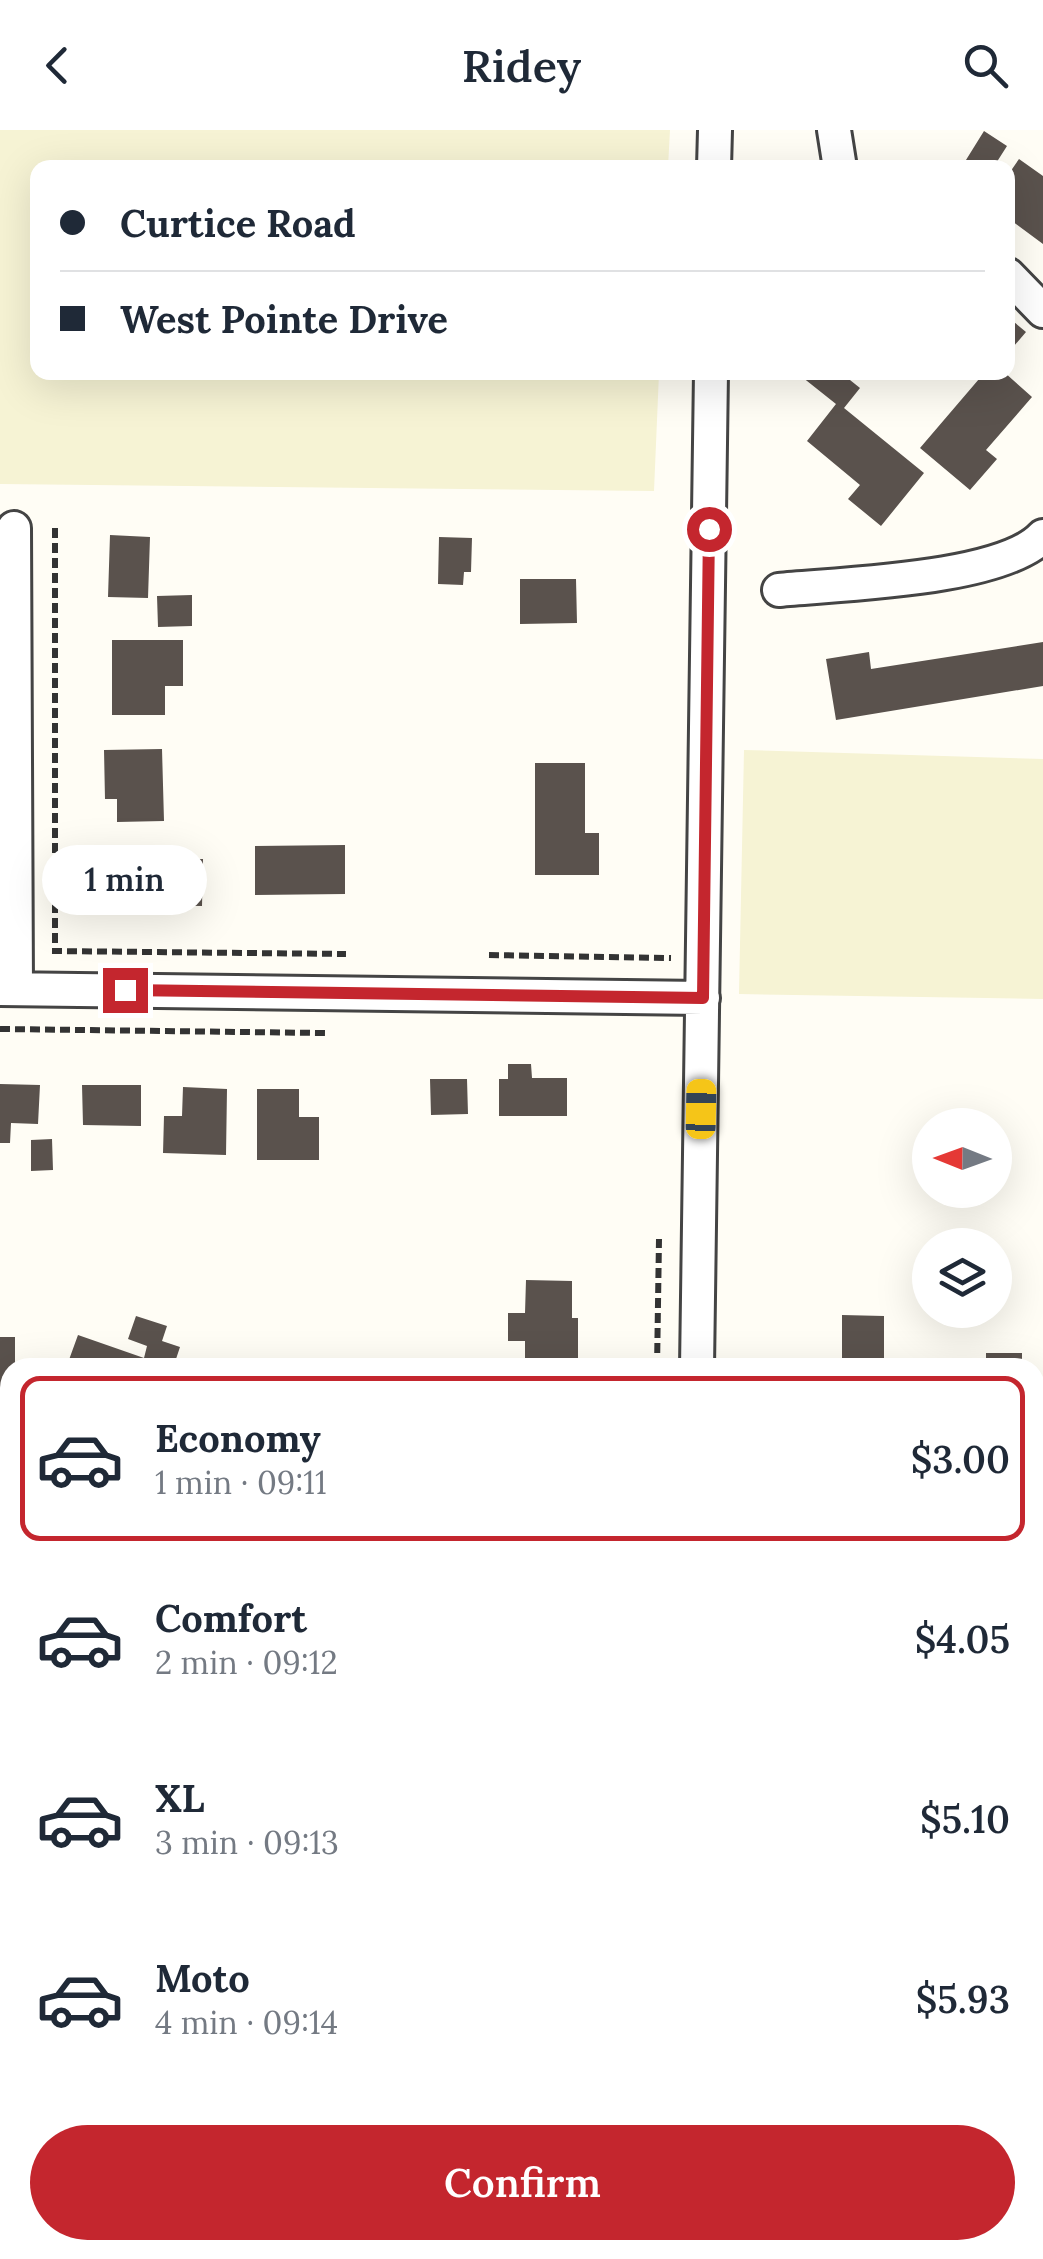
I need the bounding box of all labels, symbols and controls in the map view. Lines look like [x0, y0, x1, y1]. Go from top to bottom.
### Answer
text: Ridey [462, 37, 581, 94]
icon: back [30, 38, 85, 93]
icon: search [958, 38, 1013, 93]
text: Curtice Road [120, 199, 356, 247]
text: West Pointe Drive [120, 295, 448, 343]
route start [687, 507, 732, 552]
callout: 1 min [42, 845, 208, 915]
text: 1 min [84, 859, 165, 900]
route end [103, 968, 148, 1013]
car [685, 1079, 717, 1139]
north arrow [912, 1108, 1012, 1208]
map controls [912, 1108, 1012, 1328]
button: layers [912, 1228, 1012, 1328]
icon: car [35, 1414, 125, 1504]
text: Economy [155, 1414, 321, 1462]
text: $3.00 [911, 1435, 1010, 1483]
text: 1 min · 09:11 [155, 1462, 327, 1503]
icon: car [35, 1594, 125, 1684]
text: Comfort [155, 1594, 307, 1642]
text: $4.05 [915, 1615, 1010, 1663]
text: 2 min · 09:12 [155, 1642, 338, 1683]
icon: car [35, 1774, 125, 1864]
text: XL [155, 1774, 205, 1822]
text: $5.10 [920, 1795, 1010, 1843]
text: 3 min · 09:13 [155, 1822, 339, 1863]
icon: car [35, 1954, 125, 2044]
text: Moto [155, 1954, 250, 2002]
text: $5.93 [916, 1975, 1010, 2023]
text: 4 min · 09:14 [155, 2002, 338, 2043]
button: Confirm [30, 2125, 1015, 2240]

